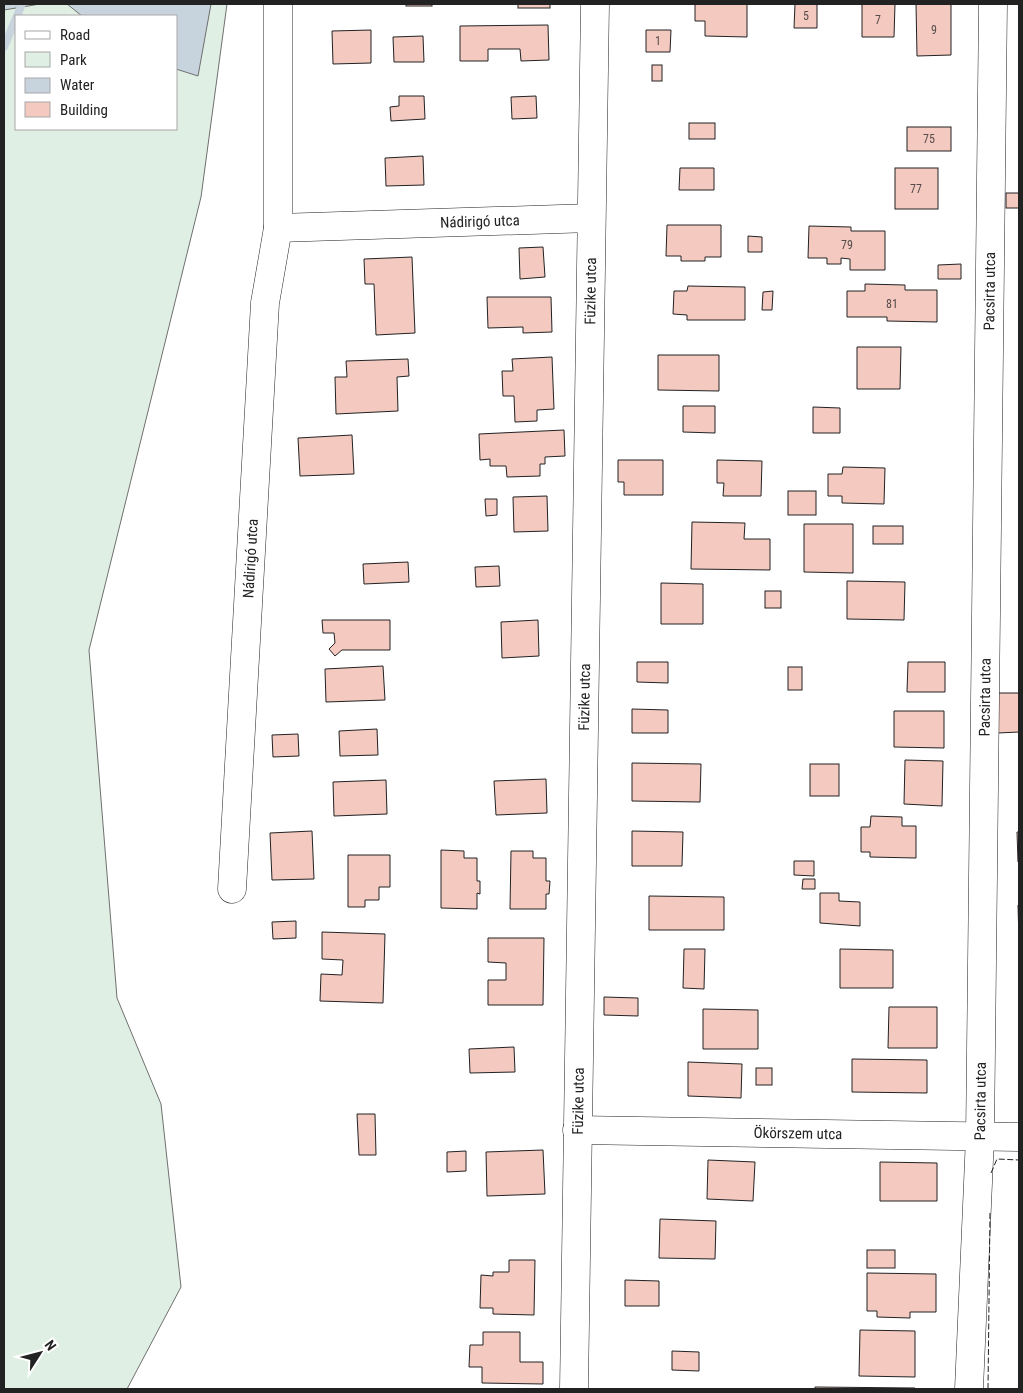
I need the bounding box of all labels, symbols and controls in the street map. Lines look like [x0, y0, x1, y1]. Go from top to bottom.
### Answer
house number: 5 [803, 9, 809, 23]
house number: 7 [875, 13, 881, 27]
legend [15, 15, 178, 130]
house number: 9 [931, 23, 937, 37]
text: Road [60, 26, 90, 44]
house number: 1 [655, 34, 661, 48]
text: Park [60, 51, 87, 69]
text: Water [60, 76, 95, 94]
text: Building [60, 101, 108, 119]
house number: 75 [923, 132, 935, 146]
house number: 77 [910, 182, 922, 196]
street label: Nádirigó utca [440, 211, 520, 232]
house number: 79 [841, 238, 853, 252]
street label: Pacsirta utca [980, 252, 999, 331]
street label: Füzike utca [581, 257, 600, 325]
house number: 81 [886, 297, 898, 311]
street label: Nádirigó utca [239, 518, 262, 599]
street label: Pacsirta utca [976, 658, 994, 737]
street label: Füzike utca [575, 663, 594, 731]
street label: Pacsirta utca [971, 1062, 990, 1141]
street label: Füzike utca [569, 1067, 588, 1135]
street label: Ökörszem utca [753, 1124, 843, 1143]
north arrow [15, 1328, 65, 1378]
text: N [42, 1337, 60, 1354]

